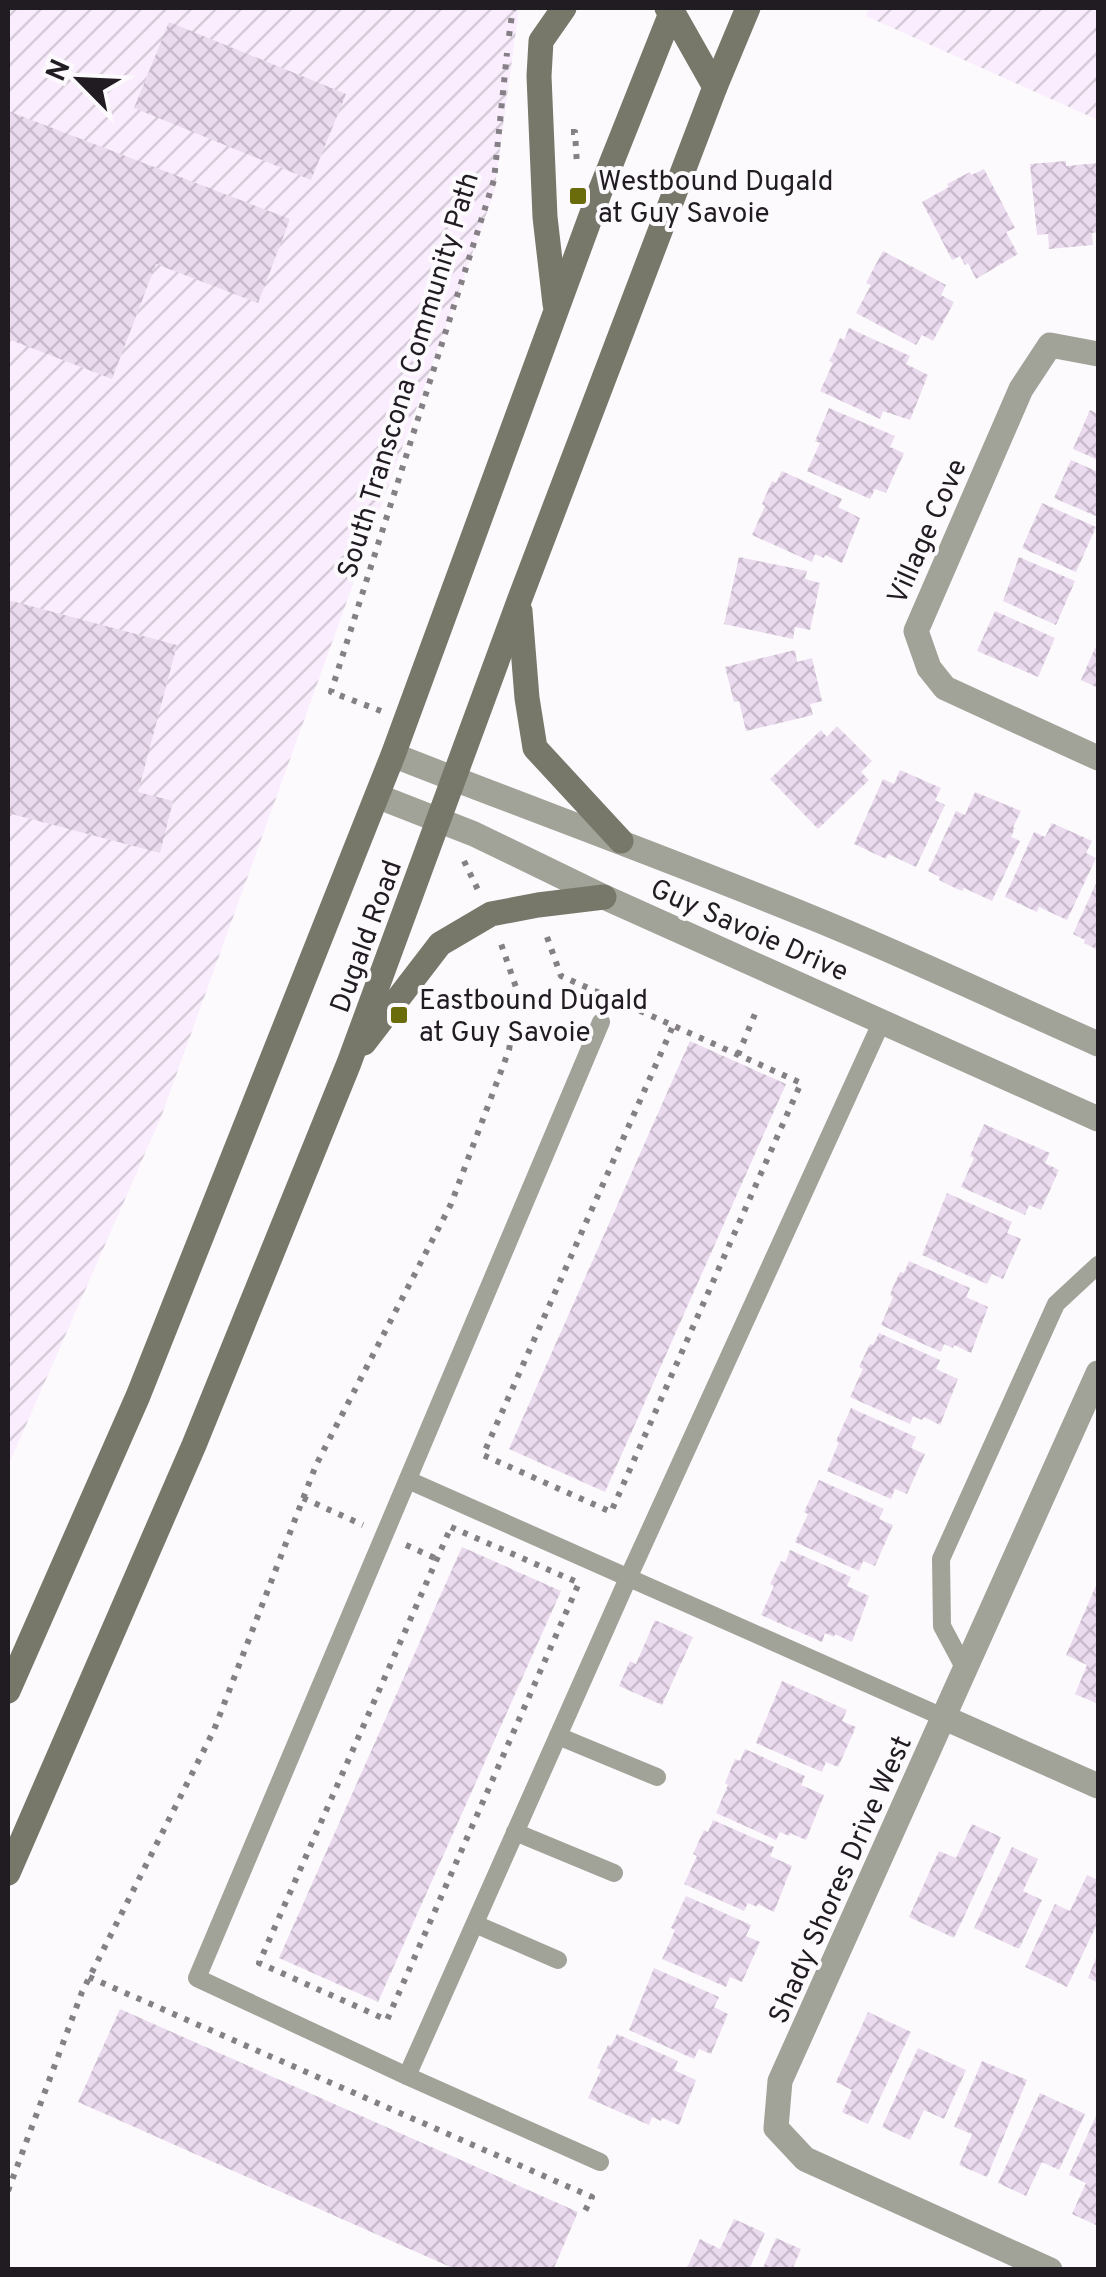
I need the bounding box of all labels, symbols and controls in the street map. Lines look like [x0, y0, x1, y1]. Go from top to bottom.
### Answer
north arrow [30, 30, 130, 130]
text: N [39, 55, 80, 88]
place label: Westbound Dugald at Guy Savoie [598, 165, 833, 233]
street label: South Transcona Community Path [331, 168, 489, 583]
marker: Westbound Dugald at Guy Savoie [567, 185, 589, 207]
street label: Village Cove [881, 454, 977, 611]
street label: Dugald Road [324, 856, 412, 1018]
street label: Guy Savoie Drive [644, 872, 853, 992]
place label: Eastbound Dugald at Guy Savoie [419, 984, 648, 1052]
marker: Eastbound Dugald at Guy Savoie [388, 1004, 410, 1026]
street label: Shady Shores Drive West [762, 1731, 922, 2030]

